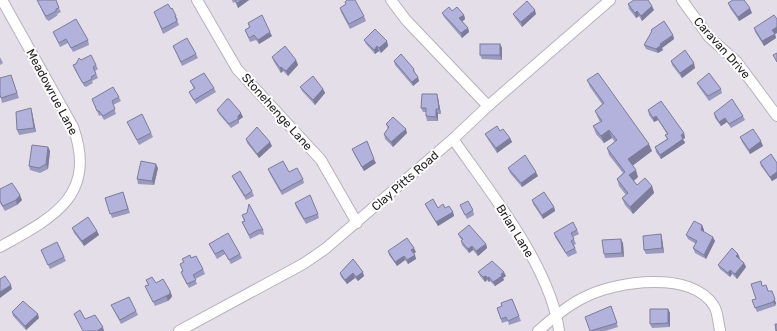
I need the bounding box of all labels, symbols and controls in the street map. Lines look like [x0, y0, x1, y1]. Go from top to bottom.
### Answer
street label: Caravan Drive [691, 14, 753, 82]
street label: Meadowrue Lane [23, 47, 81, 138]
street label: Stonehenge Lane [239, 71, 315, 153]
street label: Clay Pitts Road [369, 148, 441, 214]
street label: Brian Lane [493, 202, 537, 260]

